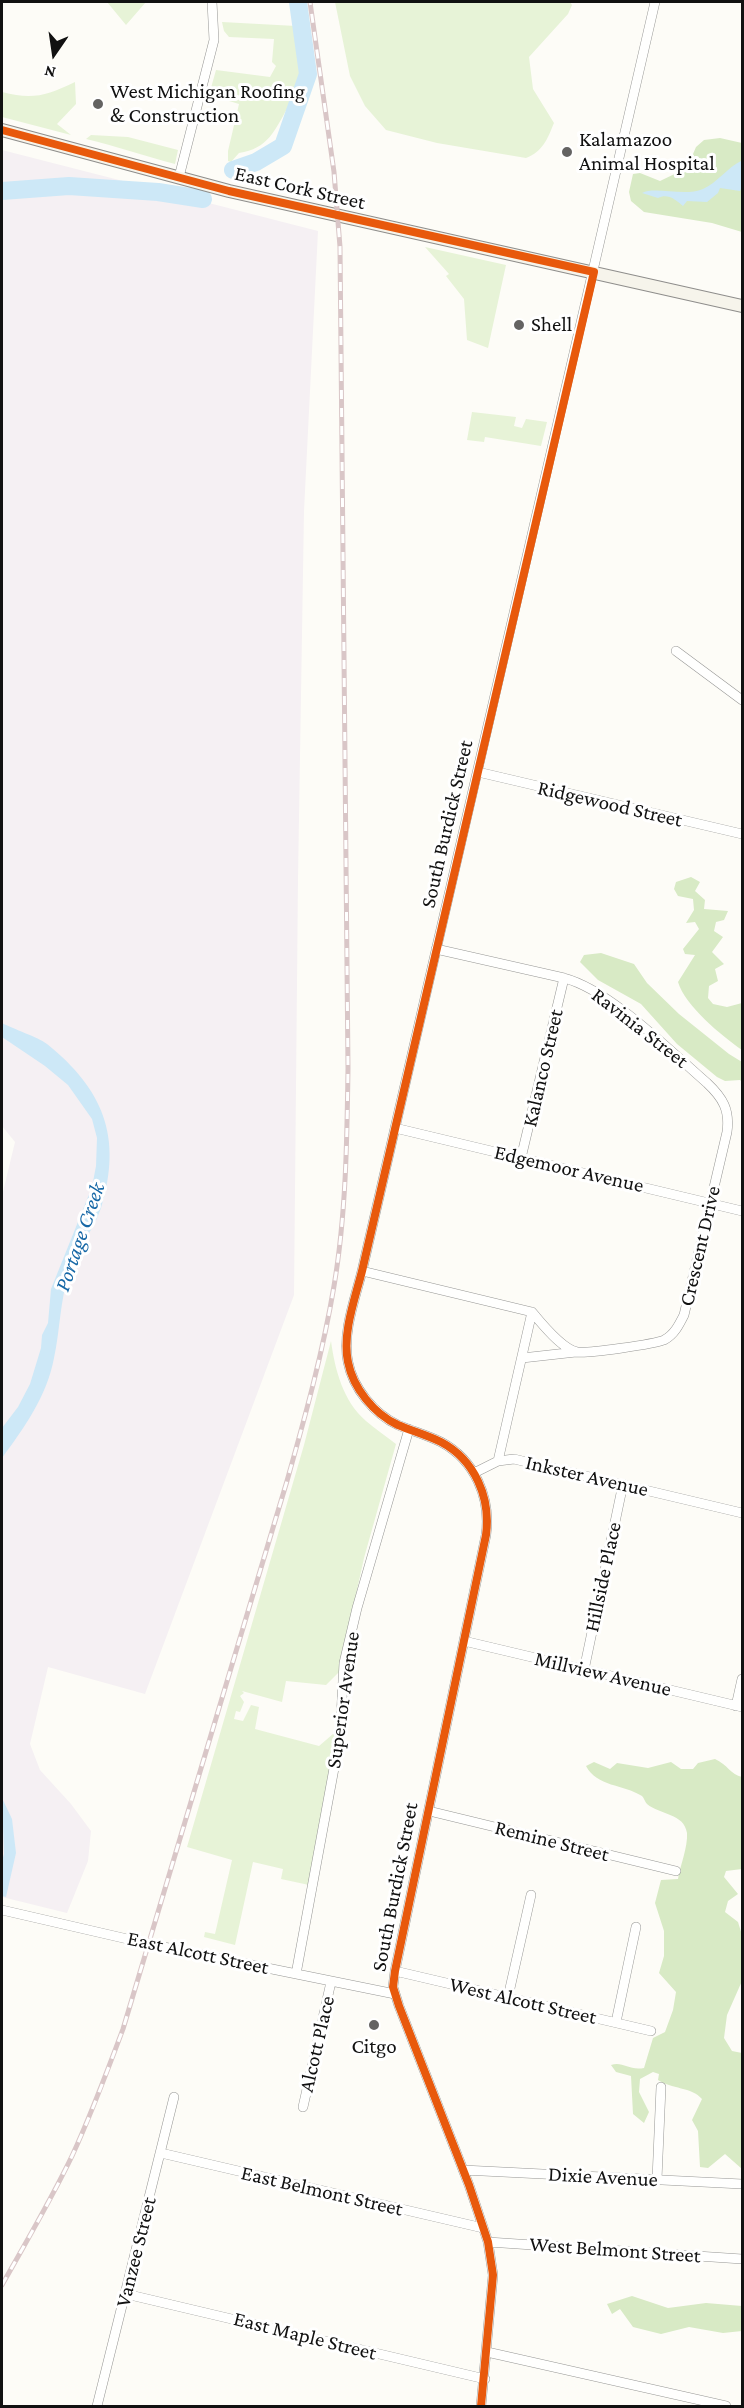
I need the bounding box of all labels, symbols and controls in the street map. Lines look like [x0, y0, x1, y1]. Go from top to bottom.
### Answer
north arrow [24, 24, 84, 84]
text: N [43, 63, 57, 82]
place label: West Michigan Roofing & Construction [110, 79, 305, 129]
marker: West Michigan Roofing & Construction [91, 97, 105, 111]
place label: Kalamazoo Animal Hospital [579, 127, 715, 177]
marker: Kalamazoo Animal Hospital [560, 145, 574, 159]
street label: East Cork Street [232, 161, 368, 215]
place label: Shell [531, 312, 572, 338]
marker: Shell [512, 318, 526, 332]
street label: South Burdick Street [415, 738, 479, 910]
street label: Ridgewood Street [535, 775, 685, 833]
street label: Ravinia Street [587, 982, 693, 1074]
street label: Kalanco Street [517, 1007, 569, 1129]
street label: Edgemoor Avenue [492, 1140, 646, 1198]
water label: Portage Creek [49, 1179, 111, 1295]
street label: Crescent Drive [674, 1183, 726, 1309]
street label: Inkster Avenue [523, 1450, 651, 1502]
street label: Hillside Place [579, 1520, 627, 1634]
street label: Superior Avenue [321, 1630, 365, 1770]
street label: Millview Avenue [532, 1646, 674, 1702]
street label: South Burdick Street [366, 1800, 424, 1974]
street label: Remine Street [492, 1815, 612, 1867]
street label: East Alcott Street [125, 1926, 271, 1980]
street label: West Alcott Street [447, 1972, 599, 2030]
street label: Alcott Place [294, 1993, 340, 2095]
marker: Citgo [367, 2018, 381, 2032]
place label: Citgo [351, 2034, 397, 2060]
street label: East Belmont Street [239, 2160, 405, 2222]
street label: Dixie Avenue [547, 2162, 659, 2192]
street label: Vanzee Street [110, 2194, 162, 2310]
street label: West Belmont Street [529, 2231, 701, 2269]
street label: East Maple Street [231, 2306, 379, 2366]

